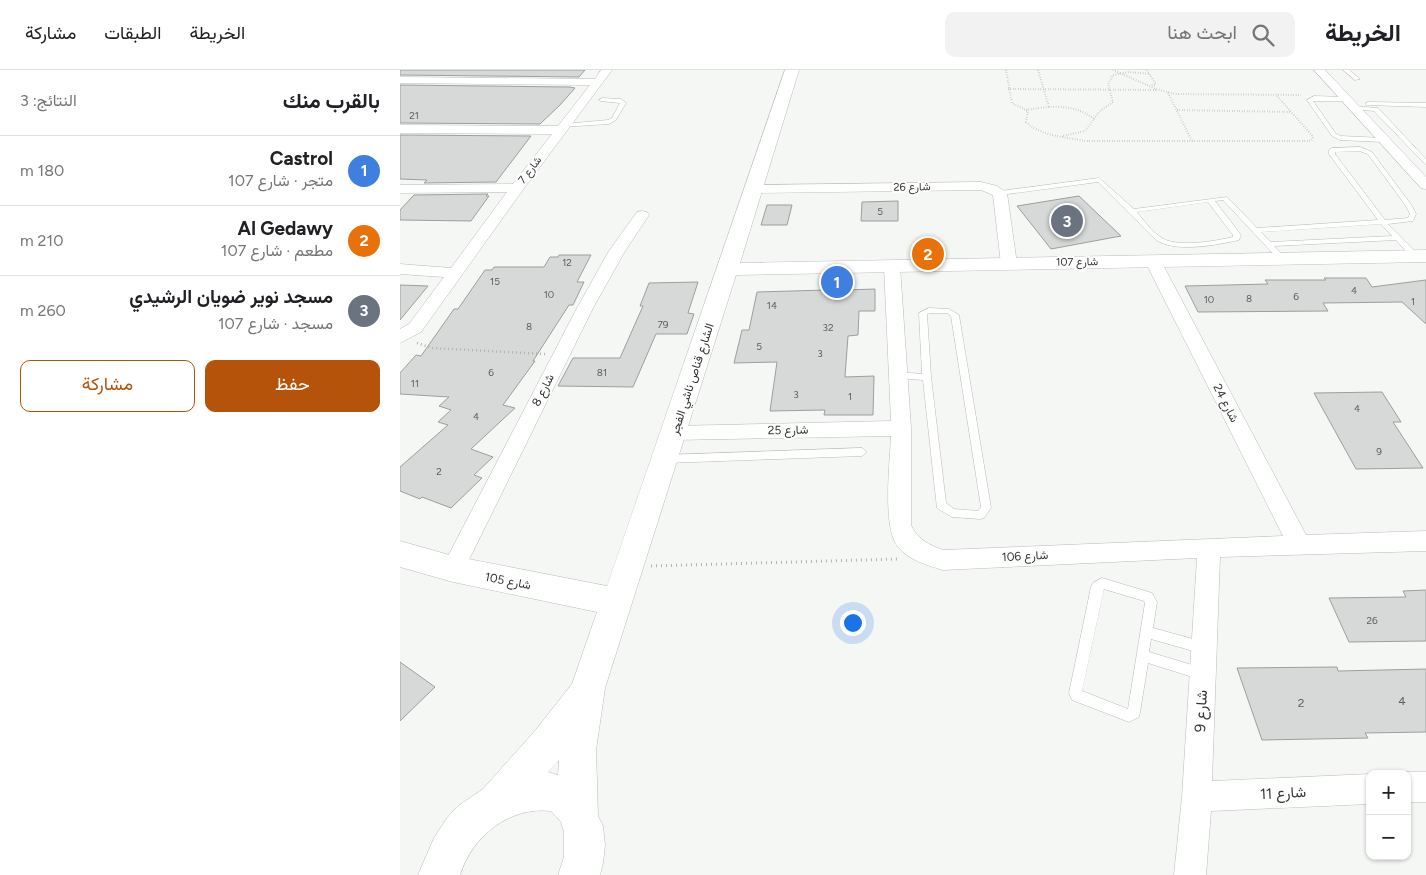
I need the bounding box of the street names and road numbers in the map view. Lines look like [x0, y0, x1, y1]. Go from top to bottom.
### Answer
street label: شارع 7 [516, 154, 545, 187]
street label: شارع 26 [893, 180, 931, 195]
street label: شارع 107 [1056, 255, 1099, 270]
street label: الشارع قناص ناشي الفجر [667, 321, 719, 438]
street label: شارع 8 [529, 371, 559, 409]
street label: شارع 24 [1209, 381, 1242, 425]
street label: شارع 25 [768, 423, 809, 439]
street label: شارع 106 [1001, 548, 1049, 566]
street label: شارع 105 [483, 570, 532, 594]
street label: شارع 9 [1191, 689, 1213, 733]
street label: شارع 11 [1259, 783, 1307, 805]

